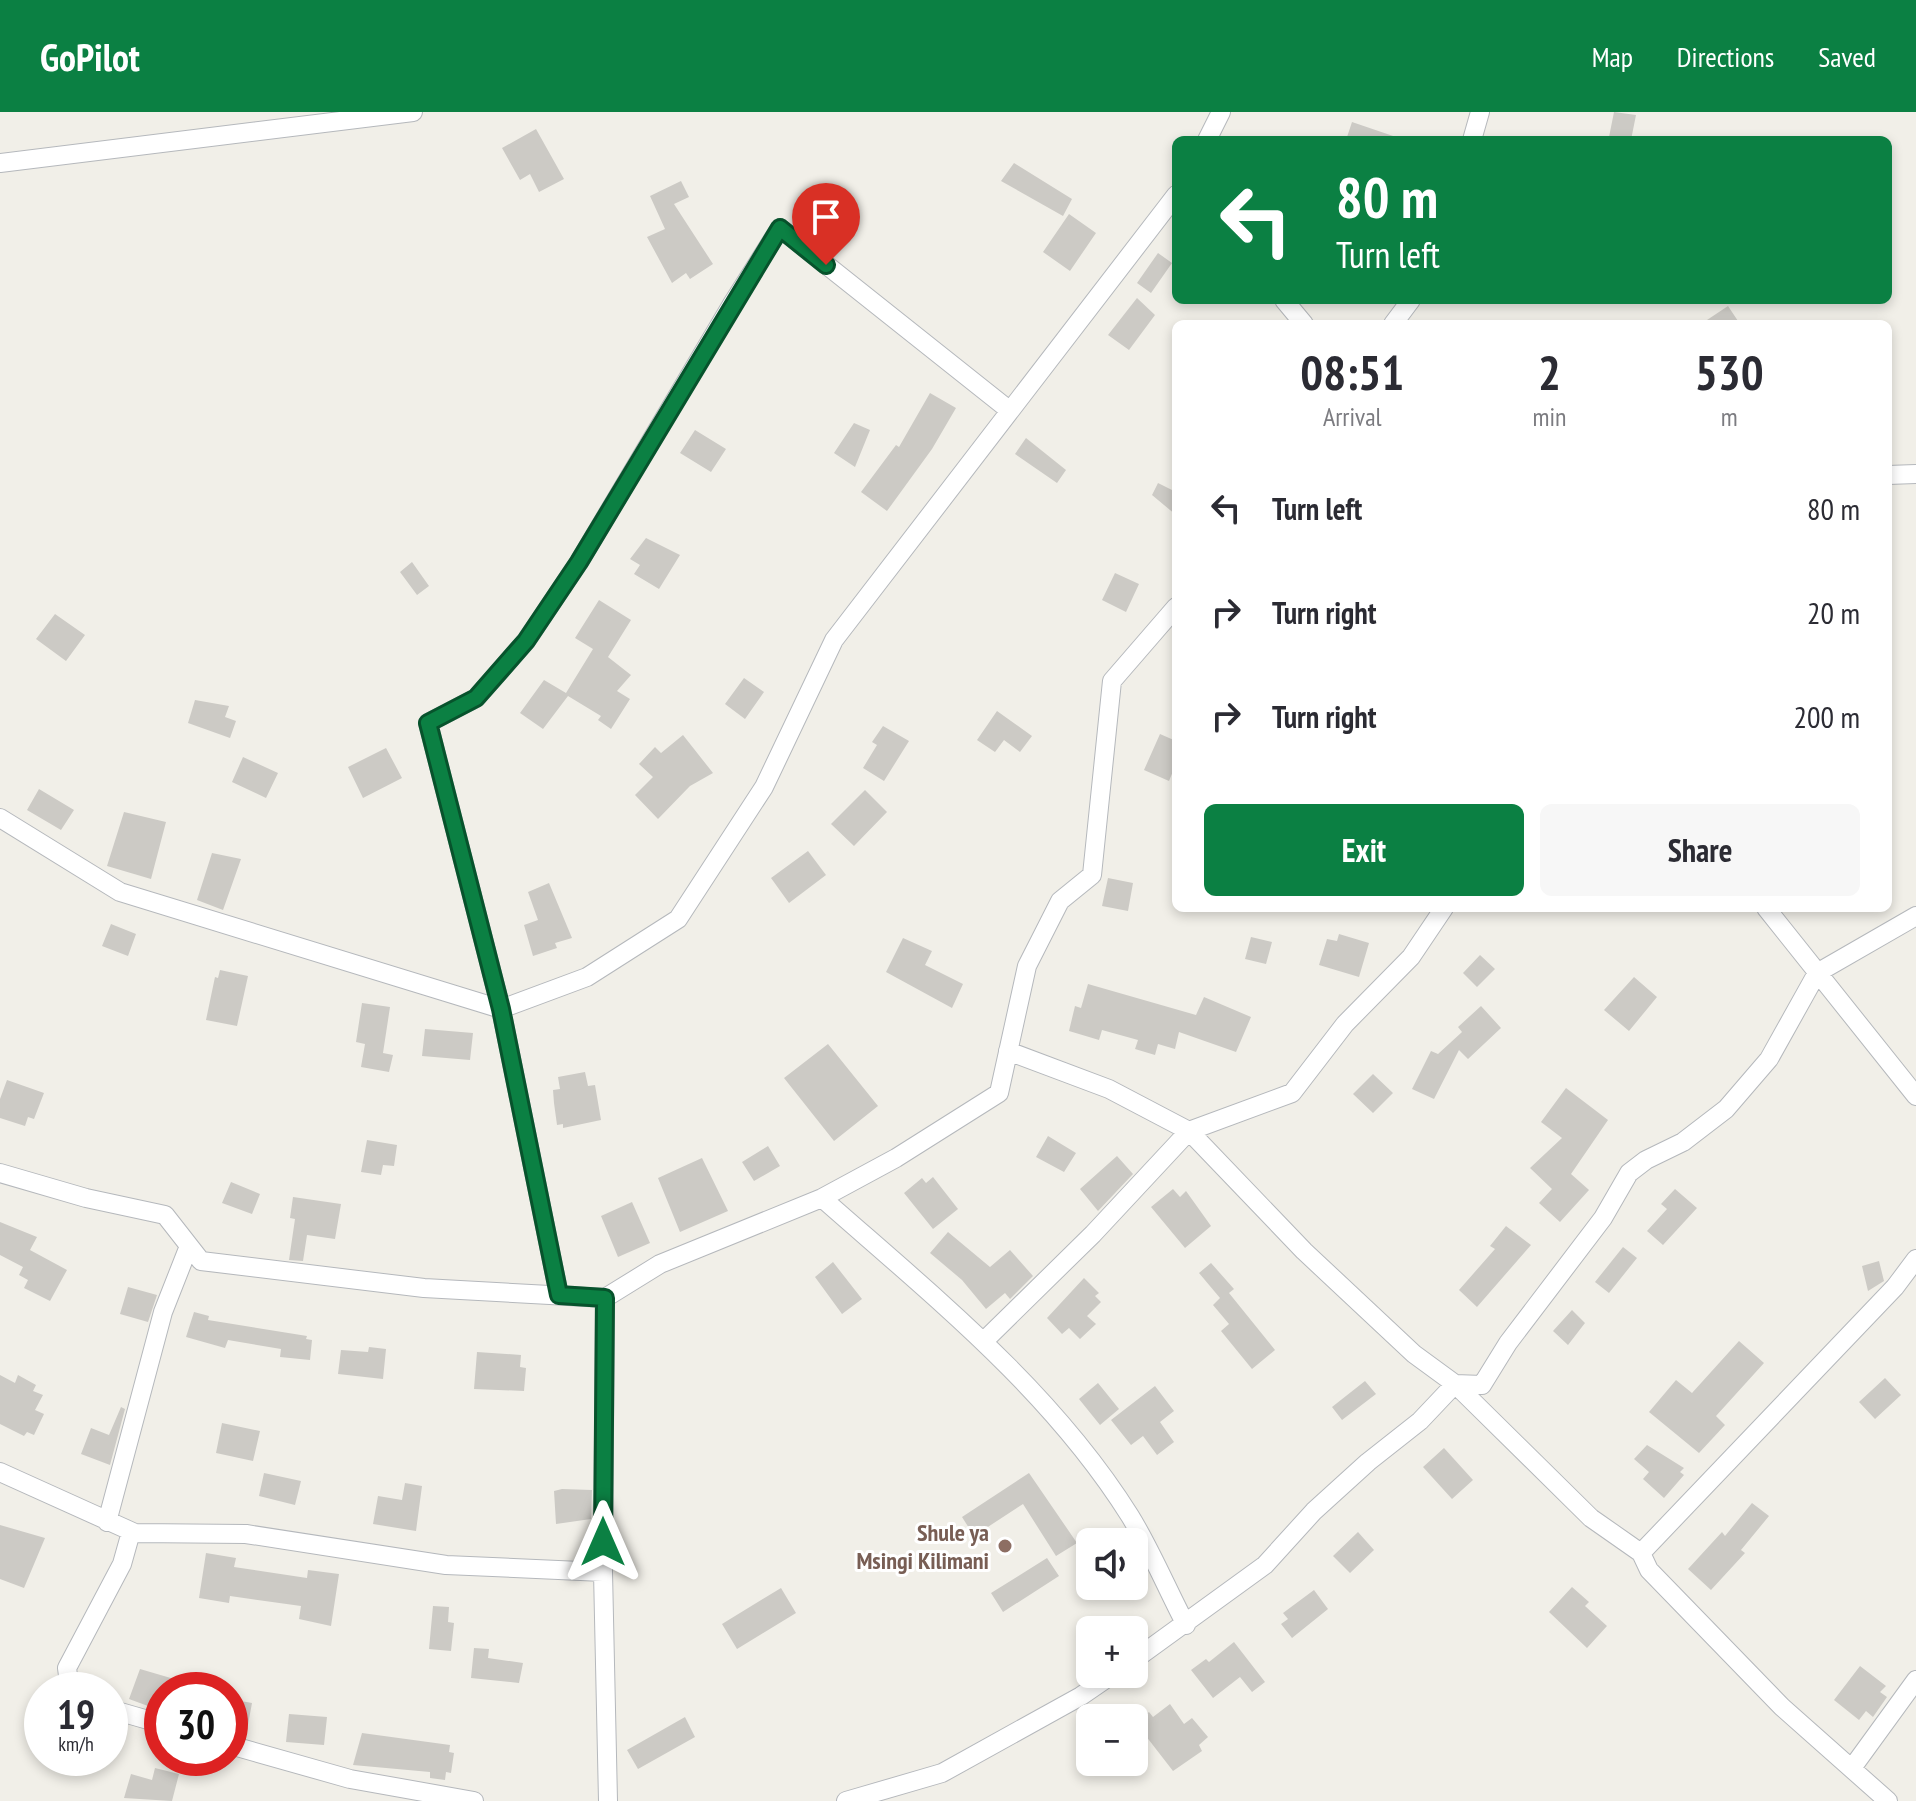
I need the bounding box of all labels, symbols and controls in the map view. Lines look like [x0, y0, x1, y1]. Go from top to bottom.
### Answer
text: GoPilot [40, 32, 140, 81]
text: Map [1592, 38, 1633, 75]
text: Directions [1677, 38, 1774, 75]
text: Saved [1818, 38, 1876, 75]
text: 80 m [1336, 161, 1438, 233]
icon: left [1204, 168, 1308, 272]
pin [792, 183, 860, 265]
icon: arrive [804, 195, 848, 239]
text: Turn left [1336, 231, 1440, 278]
text: 08:51 [1300, 341, 1404, 403]
text: 2 [1538, 341, 1561, 403]
text: 530 [1695, 341, 1764, 403]
text: Arrival [1323, 400, 1382, 433]
text: min [1532, 400, 1566, 433]
text: m [1721, 400, 1738, 433]
icon: left [1204, 486, 1248, 530]
text: Turn left [1272, 489, 1362, 528]
text: 80 m [1807, 489, 1860, 528]
icon: right [1204, 590, 1248, 634]
text: Turn right [1272, 593, 1376, 632]
text: 20 m [1807, 593, 1860, 632]
icon: right [1204, 694, 1248, 738]
text: Turn right [1272, 697, 1376, 736]
text: 200 m [1794, 697, 1860, 736]
button: Exit [1204, 804, 1524, 896]
button: Share [1540, 804, 1860, 896]
position arrow [561, 1500, 645, 1584]
place label: Shule ya Msingi Kilimani [856, 1517, 989, 1576]
map controls [1076, 1528, 1148, 1776]
button: sound [1076, 1528, 1148, 1600]
marker: Shule ya Msingi Kilimani [996, 1537, 1014, 1555]
button: + [1076, 1616, 1148, 1688]
speed limit sign: 30 [144, 1672, 248, 1776]
text: 19 [57, 1688, 95, 1740]
button: − [1076, 1704, 1148, 1776]
text: km/h [58, 1731, 94, 1757]

